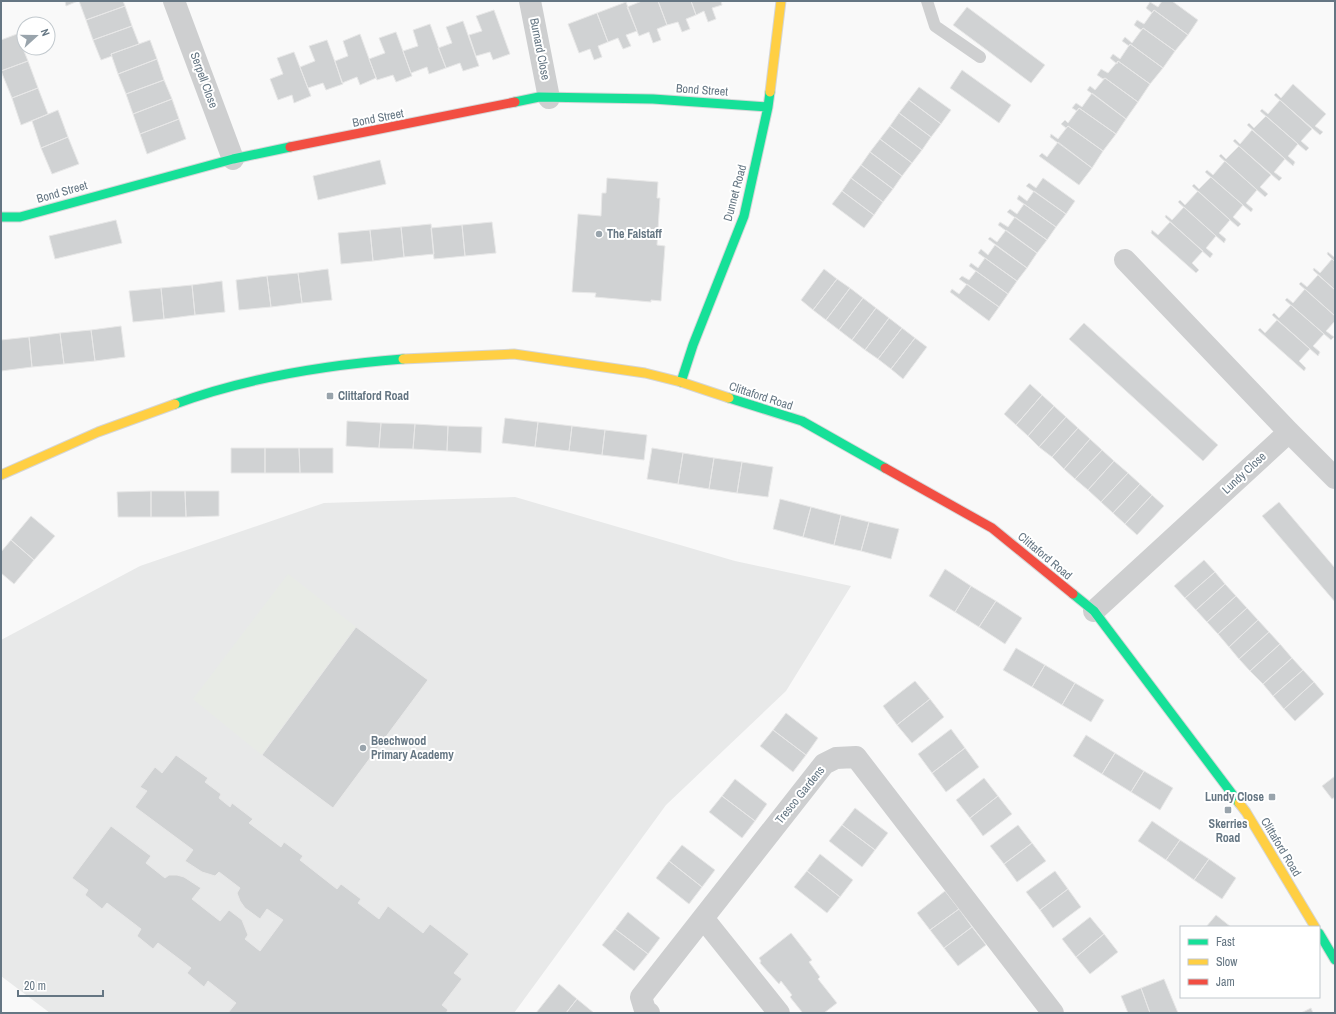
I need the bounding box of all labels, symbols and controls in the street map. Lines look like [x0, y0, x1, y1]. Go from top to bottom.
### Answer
north arrow [16, 16, 56, 56]
street label: Burnard Close [526, 17, 554, 81]
text: N [38, 27, 53, 38]
street label: Serpell Close [186, 50, 222, 110]
street label: Bond Street [676, 80, 729, 100]
street label: Bond Street [351, 105, 405, 131]
street label: Dunnet Road [720, 163, 750, 223]
street label: Bond Street [35, 177, 89, 207]
place label: The Falstaff [607, 226, 662, 242]
marker: The Falstaff [594, 229, 604, 239]
street label: Clittaford Road [727, 378, 795, 414]
place label: Clittaford Road [338, 388, 409, 404]
marker: Clittaford Road [325, 391, 335, 401]
street label: Lundy Close [1219, 448, 1269, 498]
street label: Clittaford Road [1015, 529, 1075, 583]
place label: Beechwood Primary Academy [371, 733, 454, 763]
marker: Beechwood Primary Academy [358, 743, 368, 753]
street label: Tresco Gardens [772, 763, 828, 827]
place label: Lundy Close [1205, 789, 1265, 805]
marker: Lundy Close [1267, 792, 1277, 802]
marker: Skerries Road [1223, 805, 1233, 815]
street label: Clittaford Road [1257, 815, 1305, 879]
place label: Skerries Road [1209, 816, 1248, 846]
legend [1180, 926, 1320, 998]
text: Fast [1216, 934, 1235, 950]
text: Slow [1216, 954, 1238, 970]
scale bar [18, 972, 103, 998]
text: Jam [1216, 974, 1235, 990]
text: 20 m [24, 978, 46, 994]

